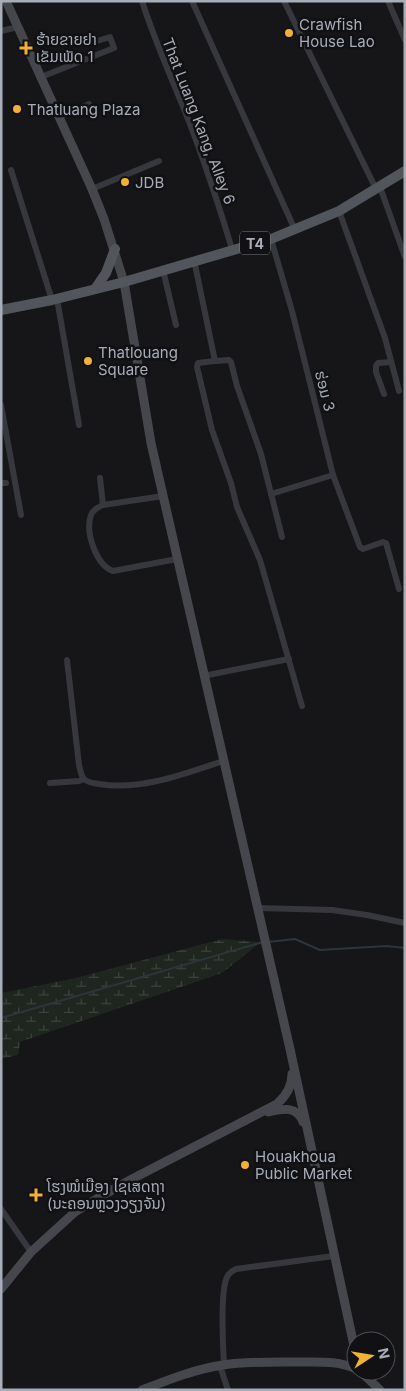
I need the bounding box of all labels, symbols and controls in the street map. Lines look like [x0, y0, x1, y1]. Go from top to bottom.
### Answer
place label: Crawfish House Lao [299, 15, 375, 51]
marker: Crawfish House Lao [283, 27, 295, 39]
place label: ຮ້າຍຂາຍຢາ ເຂັມເພັດ 1 [36, 30, 97, 66]
street label: That Luang Kang, Alley 6 [158, 35, 240, 207]
marker: ຮ້າຍຂາຍຢາ ເຂັມເພັດ 1 [20, 42, 32, 54]
place label: Thatluang Plaza [27, 100, 140, 119]
marker: Thatluang Plaza [11, 103, 23, 115]
place label: JDB [135, 173, 164, 192]
marker: JDB [119, 176, 131, 188]
road number: T4 [240, 232, 270, 254]
place label: Thatlouang Square [98, 343, 178, 379]
marker: Thatlouang Square [82, 355, 94, 367]
street label: ຮ່ອມ 3 [311, 369, 339, 413]
place label: Houakhoua Public Market [255, 1147, 352, 1183]
marker: Houakhoua Public Market [239, 1159, 251, 1171]
place label: ໂຮງໝໍເມືອງ ໄຊເສດຖາ (ນະຄອນຫຼວງວຽງຈັນ) [46, 1177, 166, 1214]
marker: ໂຮງໝໍເມືອງ ໄຊເສດຖາ (ນະຄອນຫຼວງວຽງຈັນ) [29, 1188, 43, 1202]
north arrow [346, 1331, 396, 1381]
text: N [375, 1346, 394, 1360]

